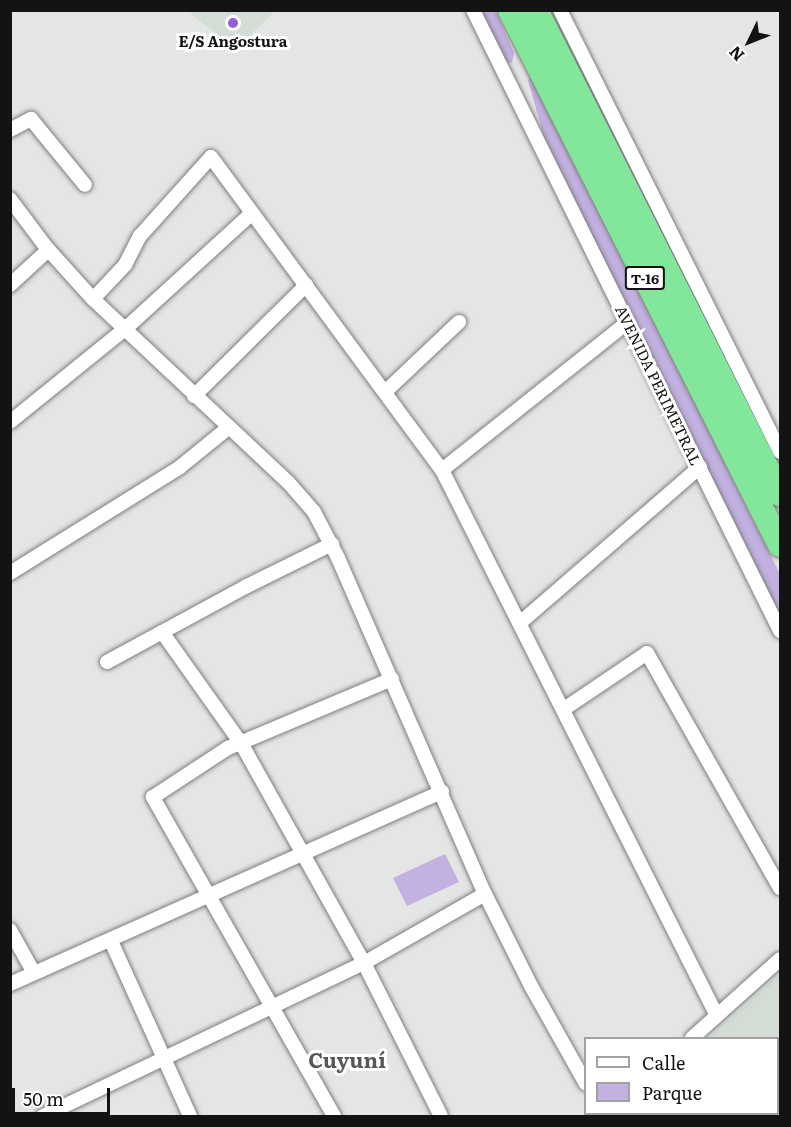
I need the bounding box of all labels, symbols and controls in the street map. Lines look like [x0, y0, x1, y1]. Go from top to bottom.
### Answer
north arrow [719, 12, 779, 72]
marker: E/S Angostura [226, 16, 240, 30]
place label: E/S Angostura [178, 32, 288, 50]
text: N [722, 41, 749, 67]
road number: T-16 [624, 267, 666, 289]
street label: AVENIDA PERIMETRAL [612, 302, 706, 468]
legend [584, 1037, 779, 1115]
district label: Cuyuní [308, 1046, 386, 1072]
text: Calle [642, 1049, 685, 1076]
scale bar [15, 1076, 112, 1114]
text: Parque [642, 1079, 702, 1106]
text: 50 m [23, 1085, 64, 1112]

